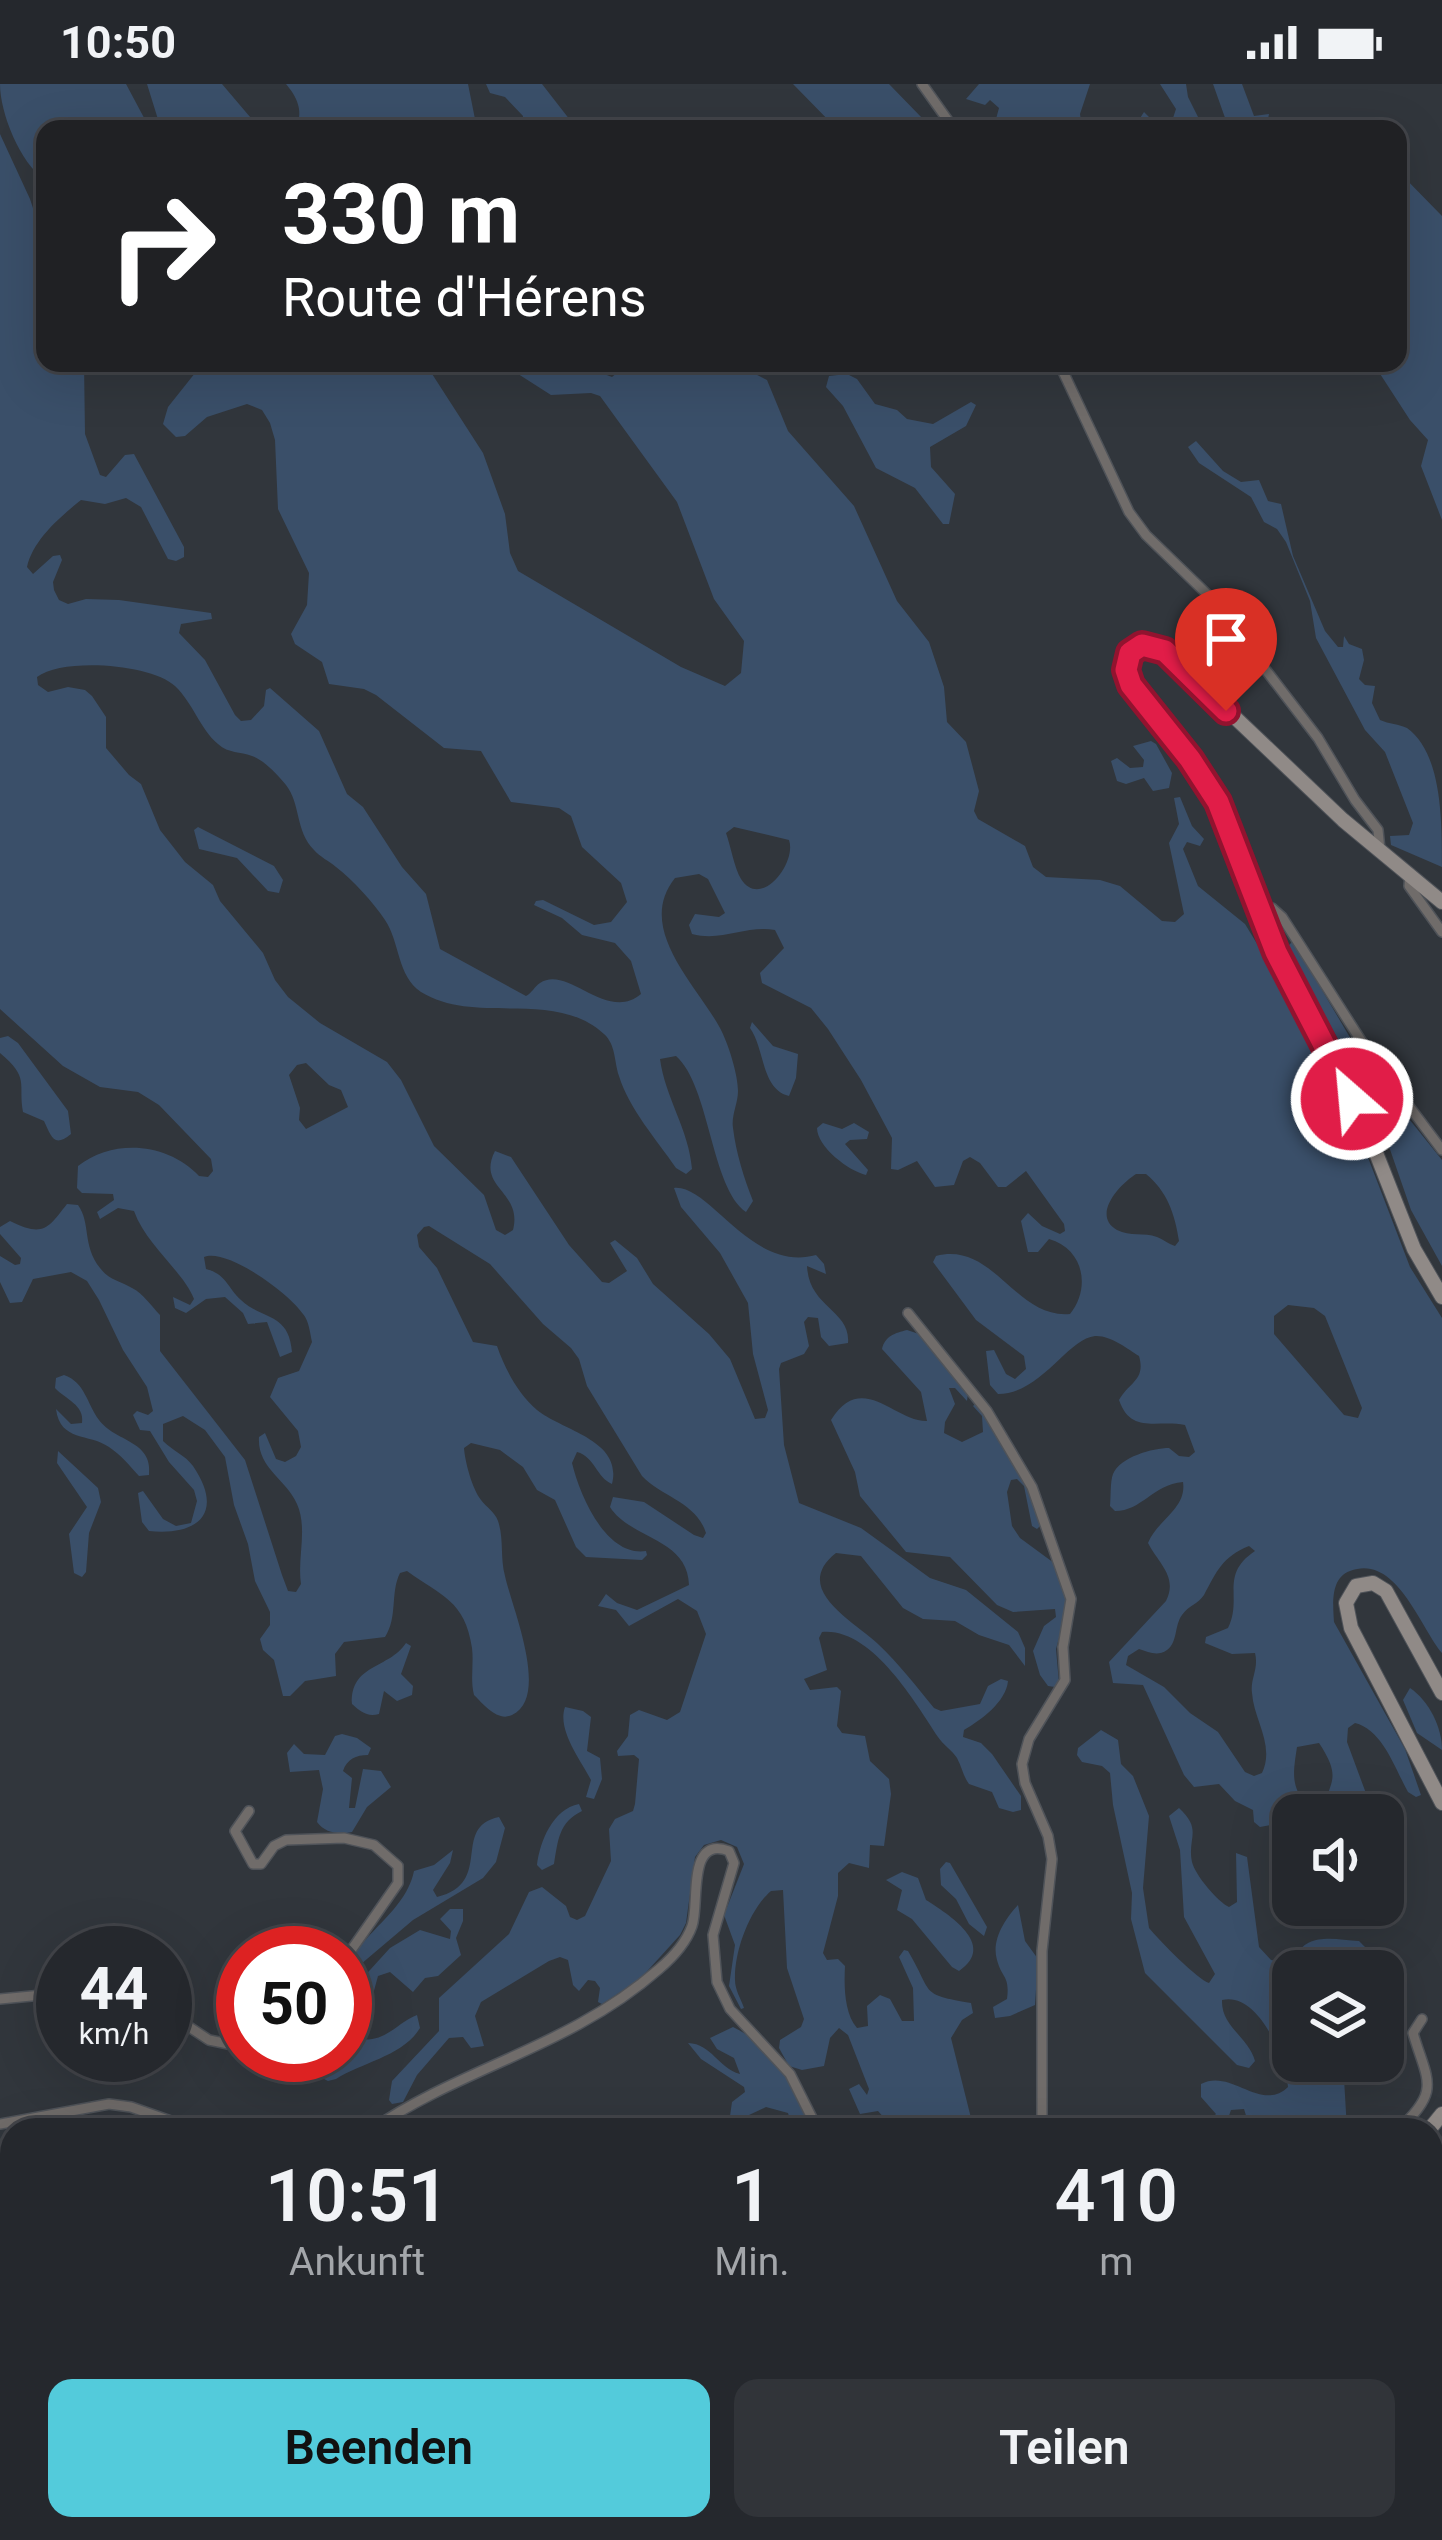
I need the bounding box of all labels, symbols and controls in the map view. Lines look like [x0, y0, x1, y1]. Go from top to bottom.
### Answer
text: 10:50 [60, 16, 176, 69]
text: 330 m [282, 165, 520, 264]
icon: right [84, 168, 240, 324]
text: Route d'Hérens [282, 266, 647, 329]
pin [1175, 588, 1277, 711]
icon: arrive [1193, 606, 1259, 672]
position arrow [1289, 1036, 1415, 1162]
map controls [1272, 1794, 1404, 2082]
button: sound [1272, 1794, 1404, 1926]
speed limit sign: 50 [216, 1926, 372, 2082]
button: layers [1272, 1950, 1404, 2082]
text: 44 [80, 1953, 148, 2024]
text: km/h [79, 2016, 149, 2051]
text: 10:51 [265, 2154, 449, 2239]
text: 1 [731, 2154, 772, 2239]
text: 410 [1055, 2154, 1178, 2239]
text: Ankunft [289, 2239, 425, 2285]
text: Min. [714, 2239, 790, 2285]
text: m [1099, 2239, 1133, 2285]
button: Beenden [48, 2379, 710, 2517]
button: Teilen [734, 2379, 1395, 2517]

